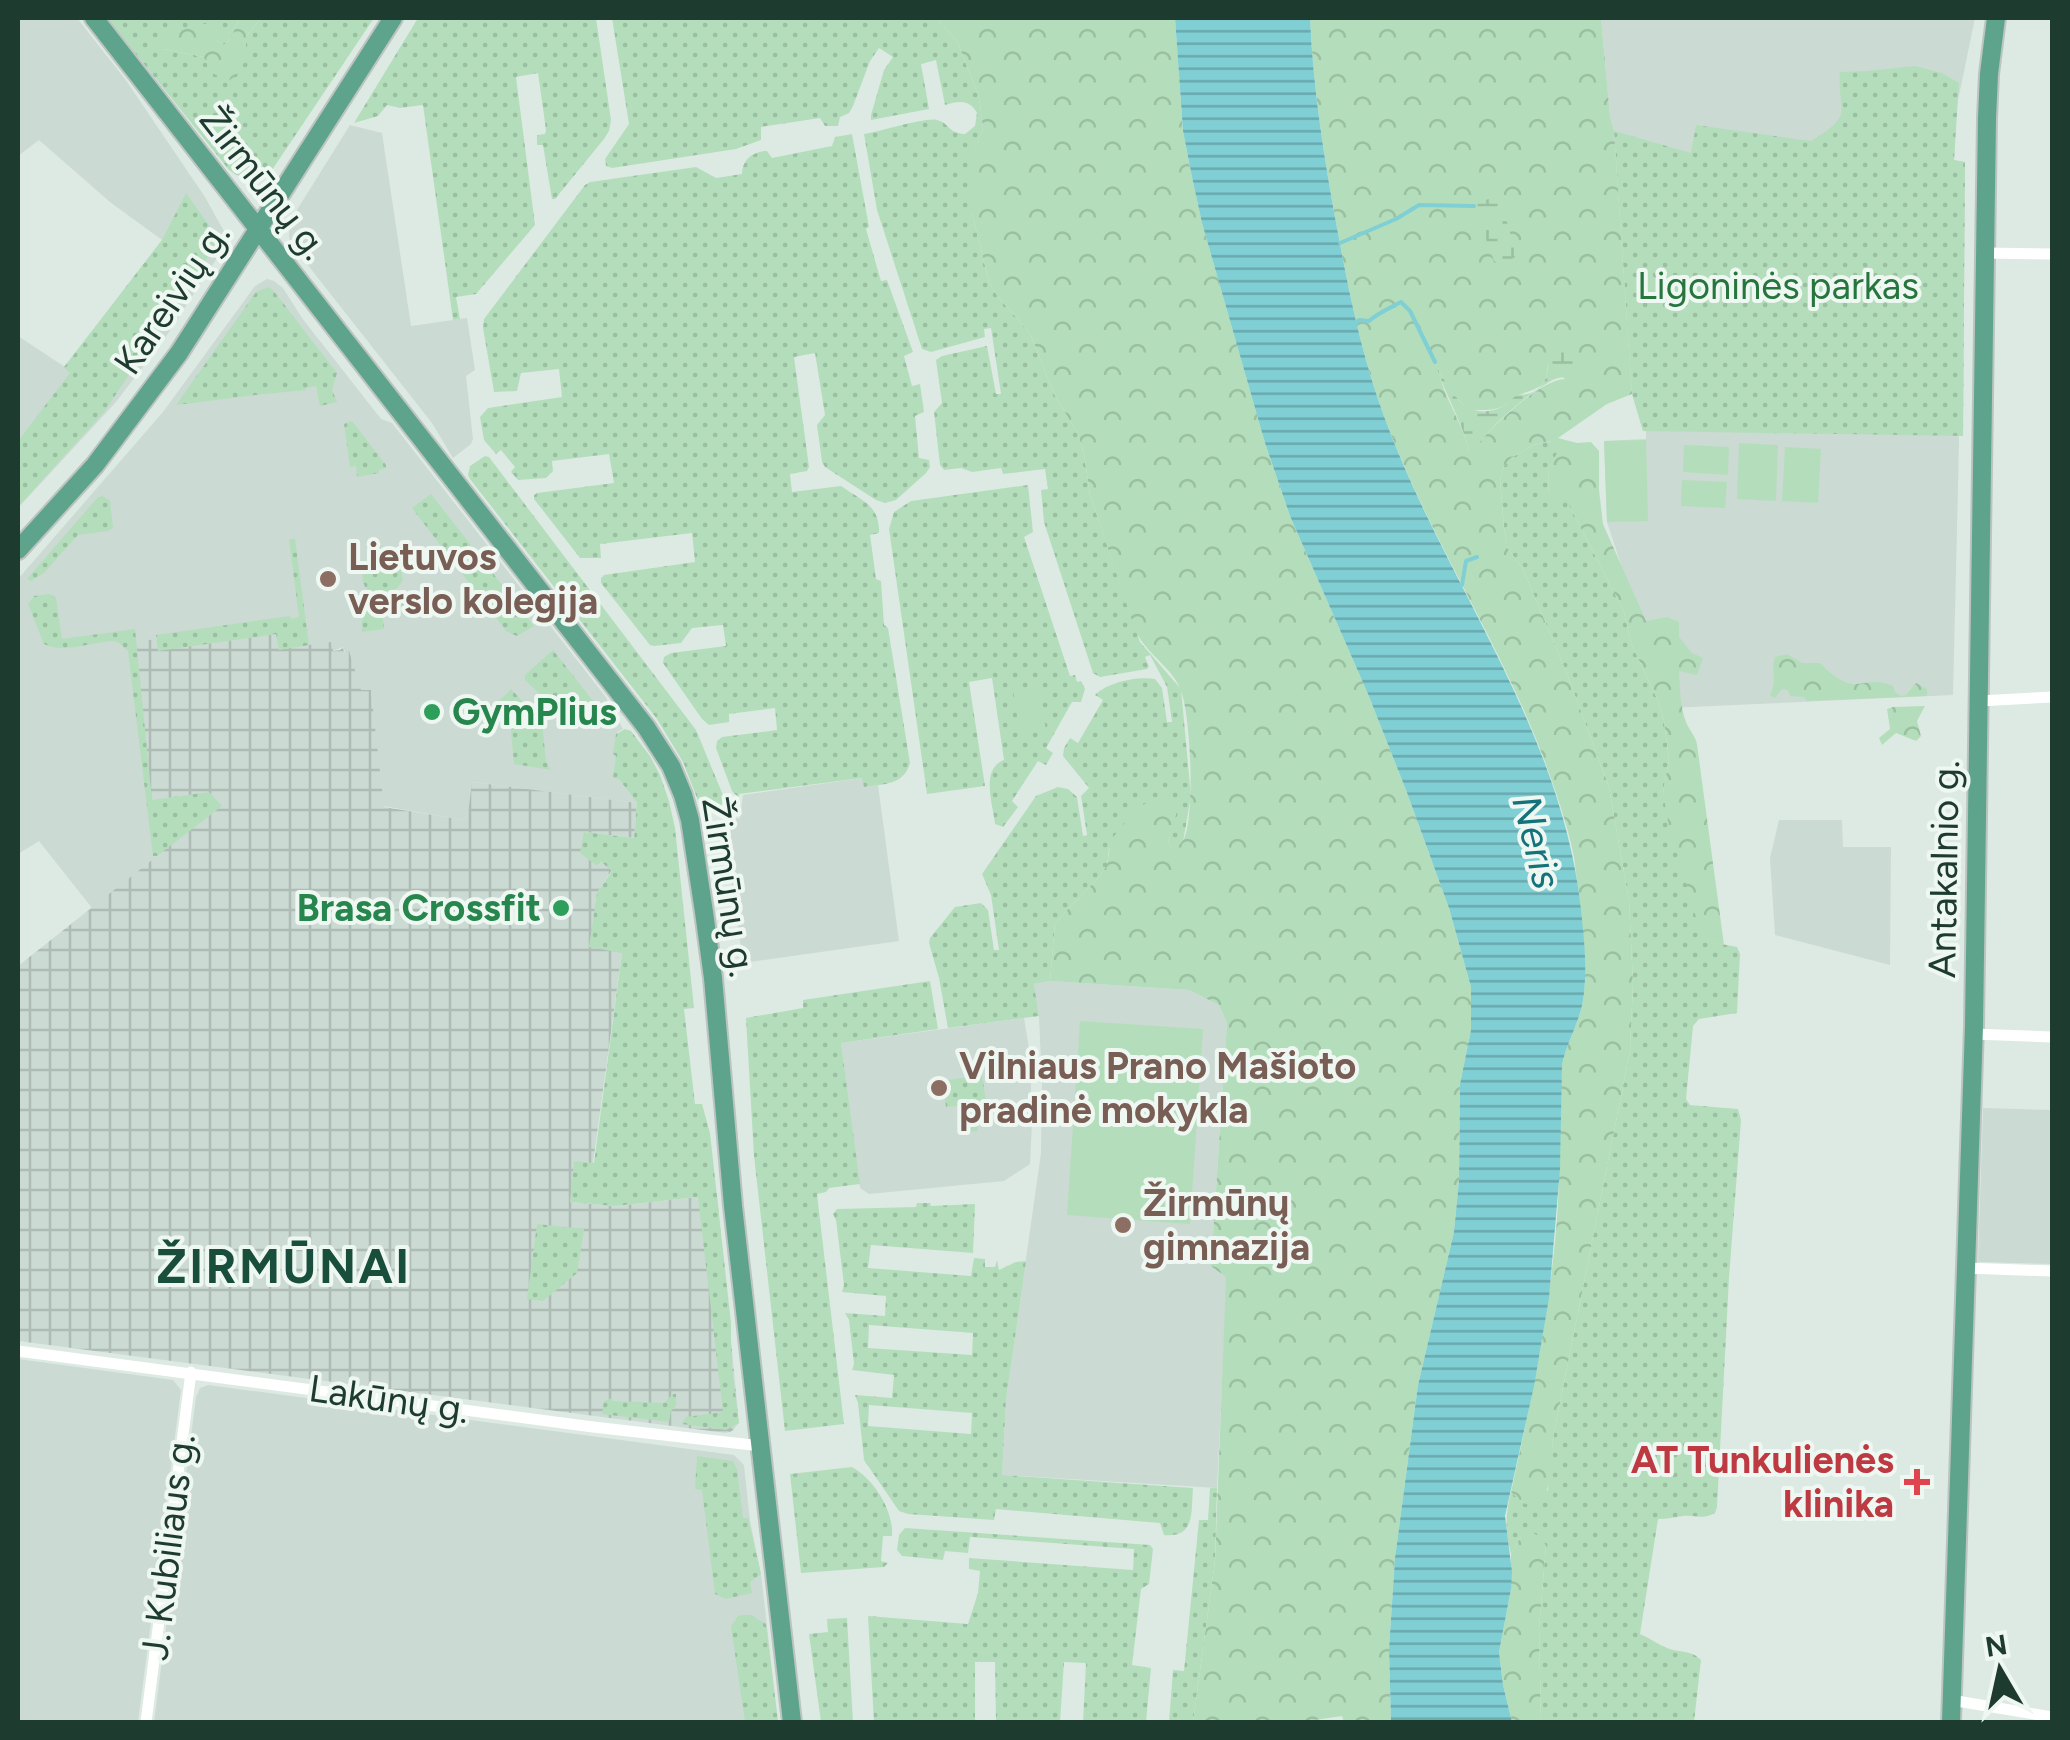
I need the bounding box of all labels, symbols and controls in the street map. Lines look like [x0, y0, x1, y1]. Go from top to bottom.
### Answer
street label: Žirmūnų g. [190, 97, 338, 269]
street label: Kareivių g. [104, 213, 240, 383]
park label: Ligoninės parkas [1637, 263, 1919, 309]
place label: Lietuvos verslo kolegija [348, 534, 598, 624]
marker: Lietuvos verslo kolegija [317, 568, 339, 590]
place label: GymPlius [452, 689, 617, 735]
marker: GymPlius [421, 701, 443, 723]
street label: Antakalnio g. [1919, 760, 1969, 978]
water label: Neris [1502, 790, 1572, 894]
street label: Žirmūnų g. [692, 794, 766, 980]
place label: Brasa Crossfit [297, 885, 541, 931]
marker: Brasa Crossfit [550, 897, 572, 919]
place label: Vilniaus Prano Mašioto pradinė mokykla [959, 1043, 1356, 1133]
marker: Vilniaus Prano Mašioto pradinė mokykla [928, 1077, 950, 1099]
place label: Žirmūnų gimnazija [1143, 1180, 1310, 1270]
marker: Žirmūnų gimnazija [1112, 1214, 1134, 1236]
district label: ŽIRMŪNAI [156, 1237, 412, 1295]
street label: Lakūnų g. [306, 1365, 472, 1433]
street label: J. Kubiliaus g. [131, 1431, 205, 1663]
place label: AT Tunkulienės klinika [1631, 1437, 1894, 1527]
marker: AT Tunkulienės klinika [1904, 1469, 1930, 1495]
north arrow [1950, 1620, 2050, 1720]
text: N [1983, 1627, 2009, 1664]

